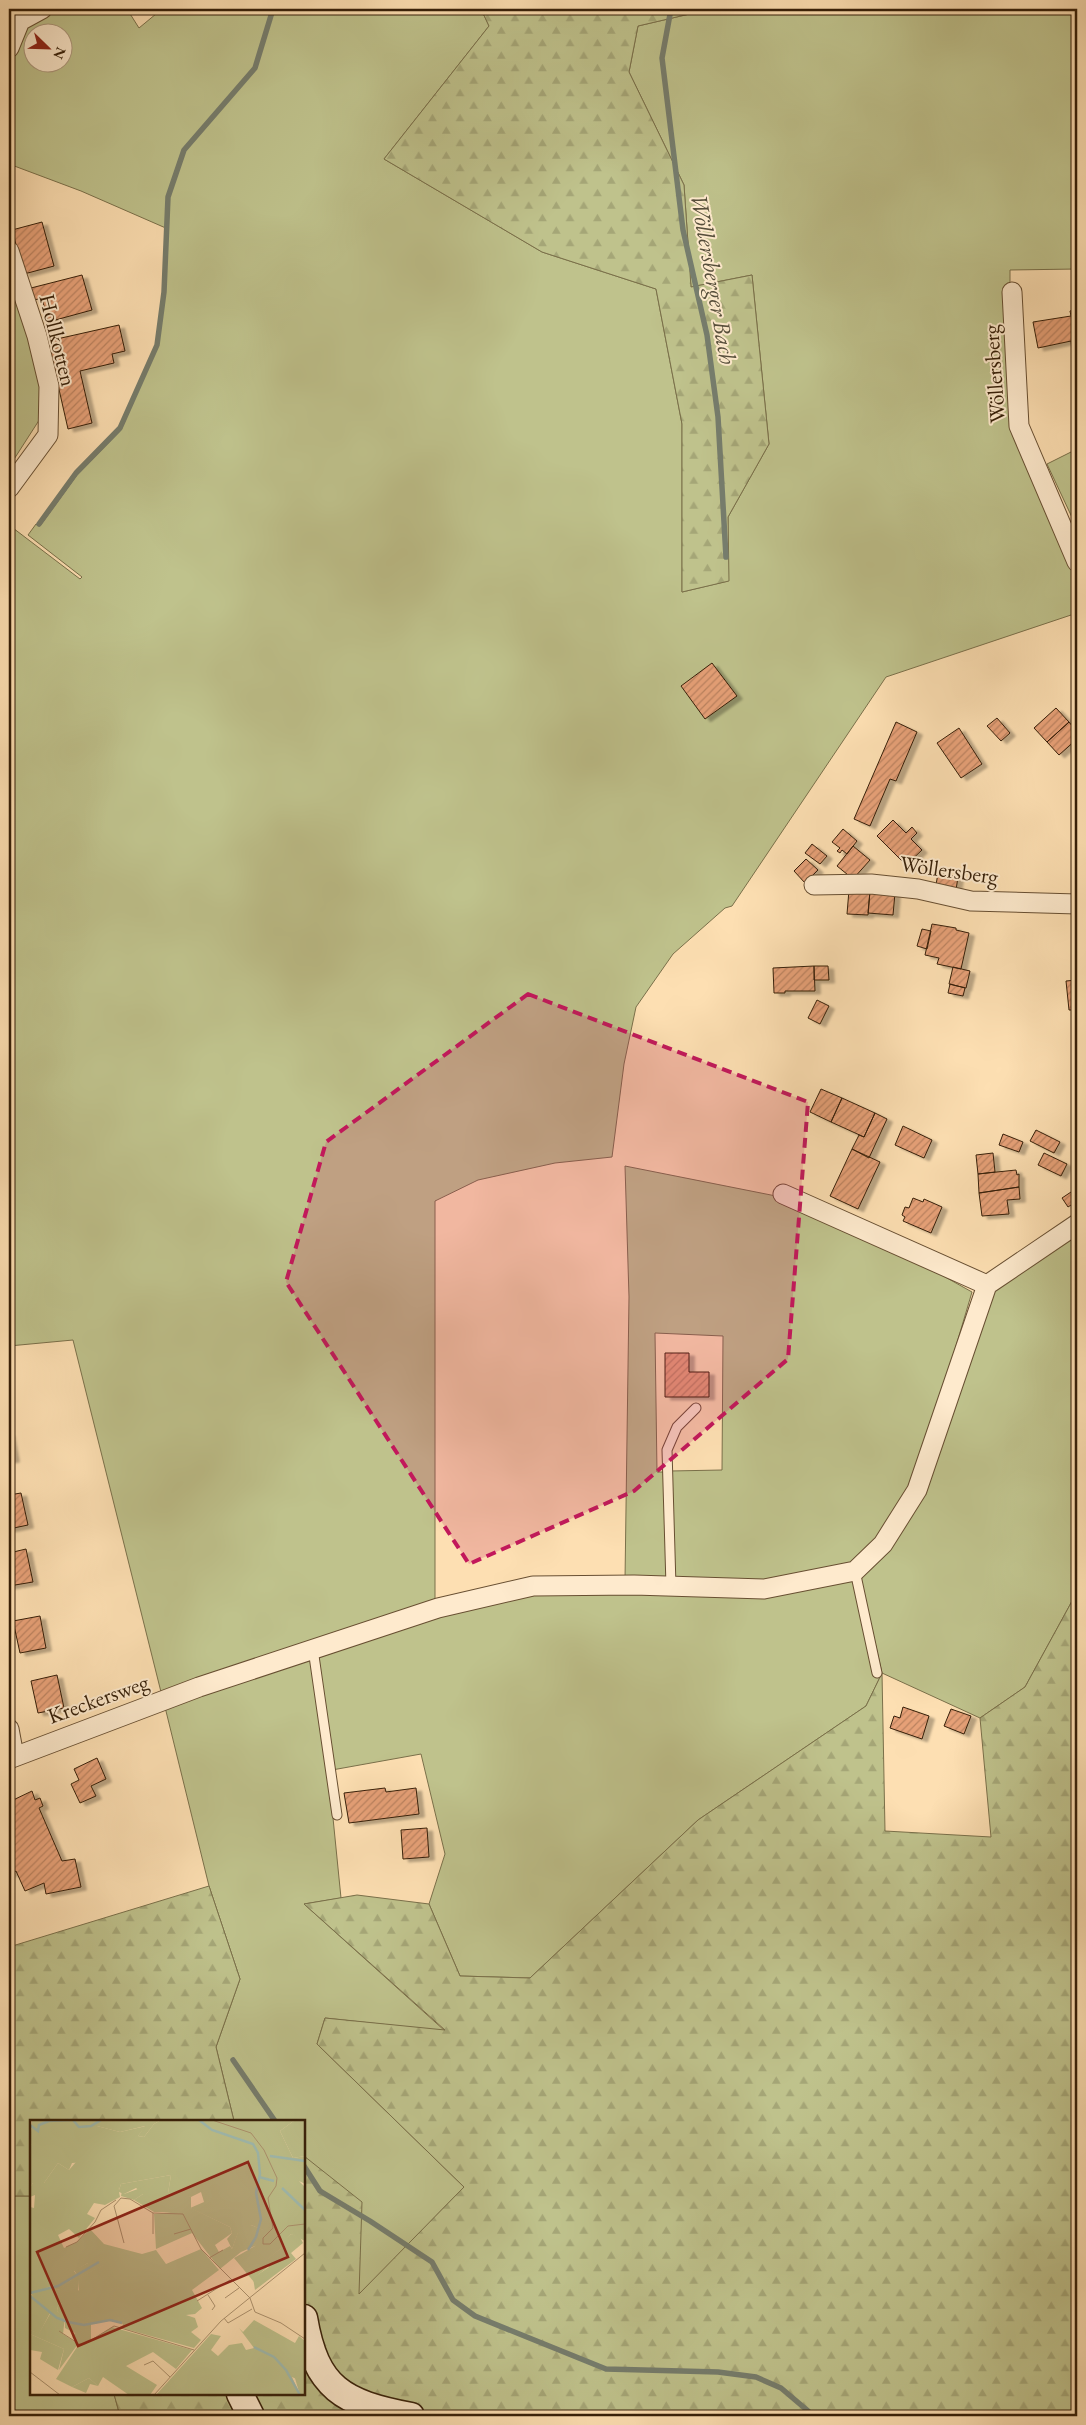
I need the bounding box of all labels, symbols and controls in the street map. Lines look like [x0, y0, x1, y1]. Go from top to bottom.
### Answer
north arrow [22, 22, 72, 72]
text: N [49, 44, 70, 62]
water label: Wöllersberger Bach [684, 191, 744, 367]
street label: Hollkotten [33, 291, 84, 390]
street label: Wöllersberg [976, 323, 1012, 424]
street label: Wöllersberg [898, 849, 1000, 891]
street label: Kreckersweg [43, 1667, 153, 1731]
inset map [30, 2120, 305, 2395]

